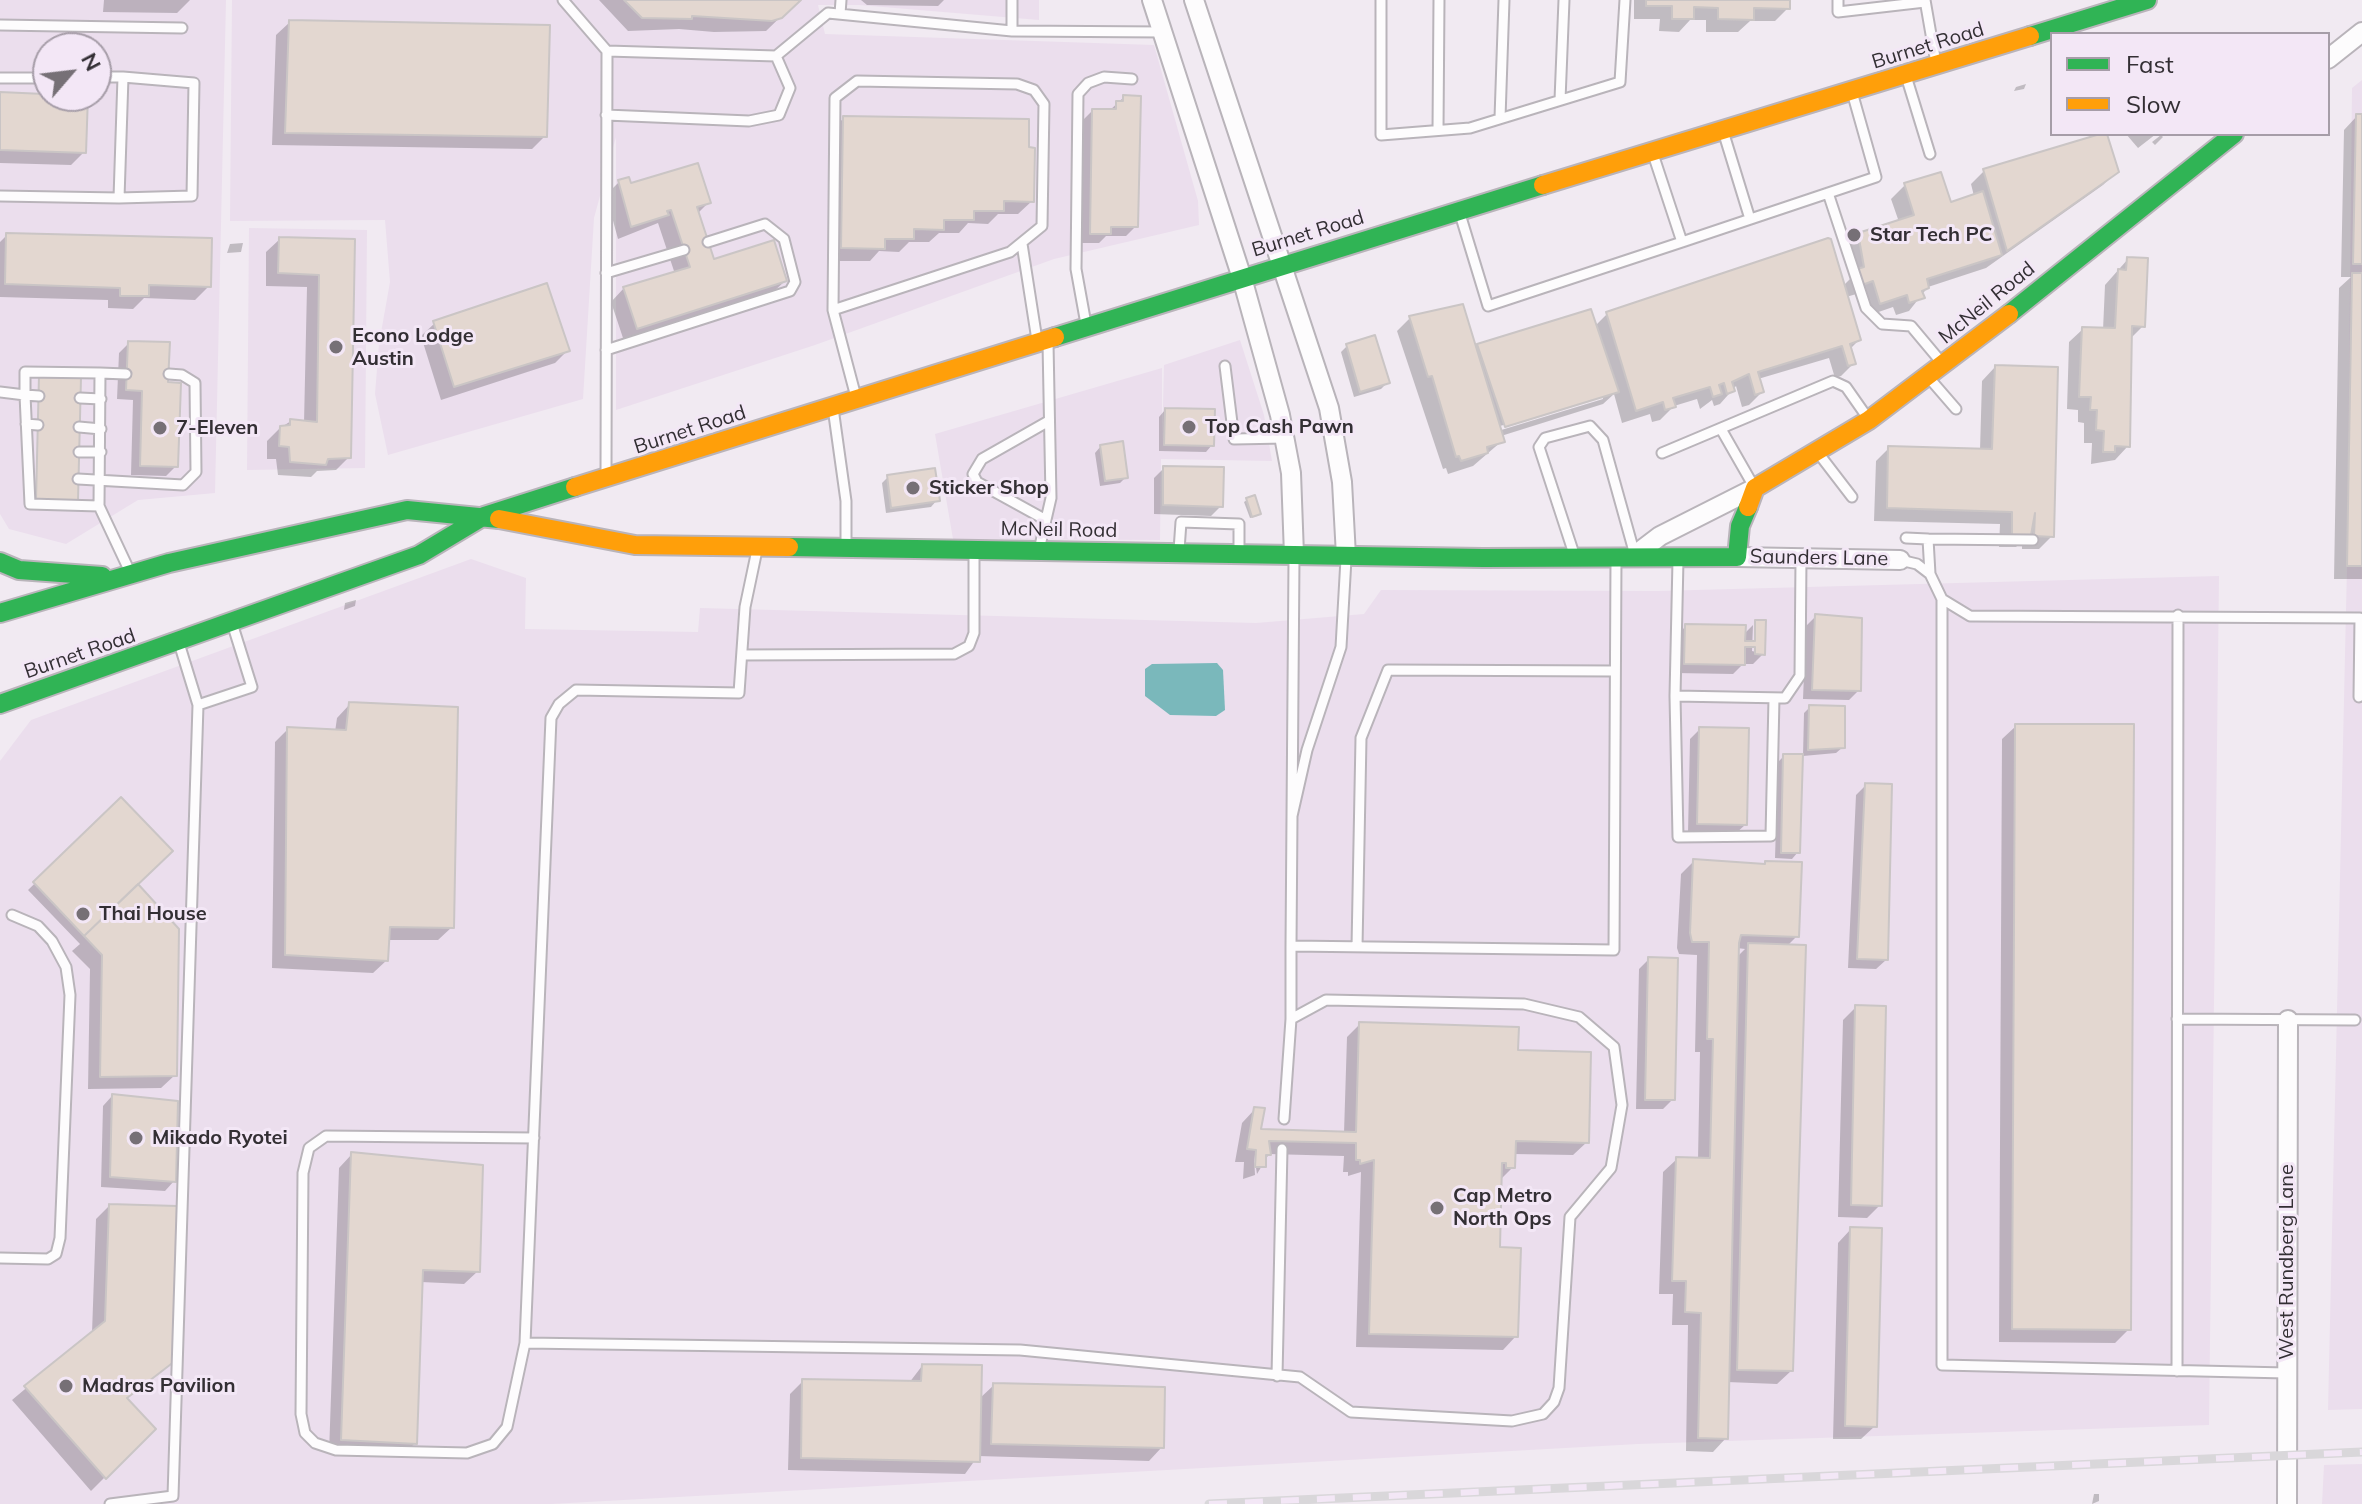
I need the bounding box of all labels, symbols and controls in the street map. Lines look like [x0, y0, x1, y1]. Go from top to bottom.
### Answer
street label: Burnet Road [1869, 18, 1987, 74]
north arrow [32, 32, 112, 112]
legend [2050, 32, 2330, 136]
text: N [75, 48, 108, 76]
text: Fast [2126, 49, 2174, 79]
text: Slow [2126, 89, 2181, 119]
street label: Burnet Road [1249, 206, 1367, 262]
place label: Star Tech PC [1870, 223, 1992, 247]
marker: Star Tech PC [1845, 226, 1863, 244]
street label: McNeil Road [1934, 257, 2040, 349]
place label: Econo Lodge Austin [352, 324, 474, 371]
marker: Econo Lodge Austin [327, 338, 345, 356]
street label: Burnet Road [631, 401, 749, 459]
place label: Top Cash Pawn [1205, 415, 1354, 439]
place label: 7-Eleven [176, 416, 258, 440]
marker: Top Cash Pawn [1180, 418, 1198, 436]
marker: 7-Eleven [151, 419, 169, 437]
place label: Sticker Shop [929, 476, 1049, 500]
marker: Sticker Shop [904, 479, 922, 497]
street label: McNeil Road [1000, 517, 1118, 543]
street label: Saunders Lane [1750, 545, 1888, 571]
street label: Burnet Road [21, 624, 139, 684]
place label: Thai House [99, 902, 207, 926]
marker: Thai House [74, 905, 92, 923]
place label: Mikado Ryotei [152, 1126, 288, 1150]
marker: Mikado Ryotei [127, 1129, 145, 1147]
street label: West Rundberg Lane [2275, 1164, 2299, 1360]
place label: Cap Metro North Ops [1453, 1184, 1552, 1231]
marker: Cap Metro North Ops [1428, 1199, 1446, 1217]
place label: Madras Pavilion [82, 1374, 235, 1398]
marker: Madras Pavilion [57, 1377, 75, 1395]

